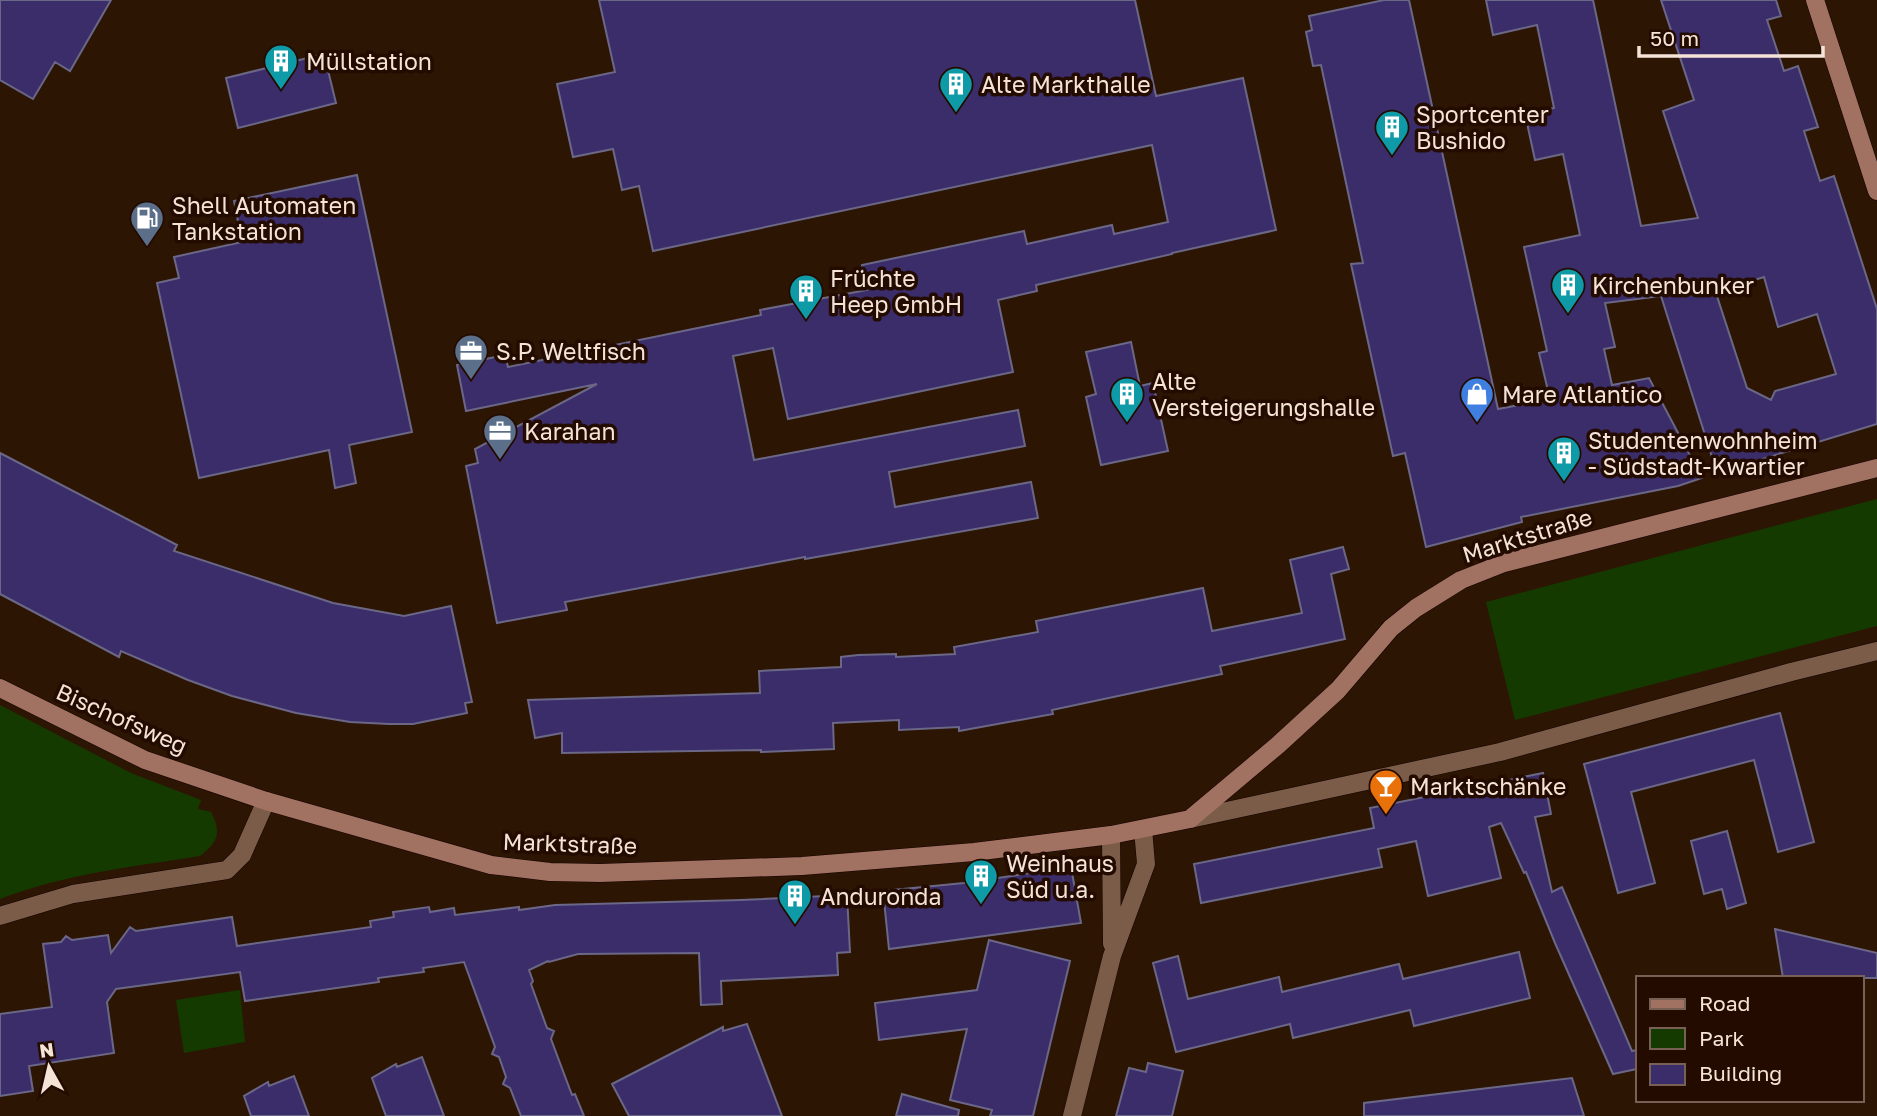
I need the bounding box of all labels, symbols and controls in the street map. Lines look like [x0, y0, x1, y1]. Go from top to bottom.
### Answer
scale bar [1639, 14, 1823, 58]
text: 50 m [1650, 25, 1699, 51]
building icon: Müllstation [262, 42, 300, 91]
place label: Müllstation [306, 47, 432, 75]
building icon: Alte Markthalle [937, 65, 975, 114]
place label: Alte Markthalle [981, 70, 1151, 98]
place label: Sportcenter Bushido [1416, 100, 1549, 154]
building icon: Sportcenter Bushido [1373, 108, 1411, 157]
place label: Shell Automaten Tankstation [172, 191, 356, 245]
fuel station icon: Shell Automaten Tankstation [128, 199, 166, 248]
place label: Früchte Heep GmbH [830, 264, 962, 318]
building icon: Kirchenbunker [1549, 266, 1587, 315]
place label: Kirchenbunker [1592, 271, 1754, 299]
building icon: Früchte Heep GmbH [787, 272, 825, 321]
office icon: S.P. Weltfisch [452, 332, 490, 381]
place label: S.P. Weltfisch [496, 337, 646, 365]
place label: Alte Versteigerungshalle [1152, 367, 1375, 421]
building icon: Alte Versteigerungshalle [1108, 375, 1146, 424]
shop icon: Mare Atlantico [1458, 375, 1496, 424]
place label: Mare Atlantico [1502, 380, 1662, 408]
office icon: Karahan [481, 412, 519, 461]
place label: Karahan [524, 417, 616, 445]
place label: Studentenwohnheim - Südstadt-Kwartier [1588, 426, 1818, 480]
building icon: Studentenwohnheim - Südstadt-Kwartier [1545, 434, 1583, 483]
street label: Marktstraße [1459, 502, 1595, 568]
street label: Bischofsweg [52, 677, 192, 759]
bar icon: Marktschänke [1367, 767, 1405, 816]
place label: Marktschänke [1410, 772, 1566, 800]
street label: Marktstraße [502, 827, 638, 859]
place label: Weinhaus Süd u.a. [1006, 849, 1114, 903]
building icon: Weinhaus Süd u.a. [962, 857, 1000, 906]
building icon: Anduronda [776, 877, 814, 926]
place label: Anduronda [820, 882, 941, 910]
legend [1636, 976, 1863, 1102]
text: Road [1699, 990, 1750, 1016]
text: Park [1699, 1025, 1745, 1051]
north arrow [14, 1032, 84, 1102]
text: N [38, 1037, 55, 1062]
text: Building [1699, 1060, 1782, 1086]

